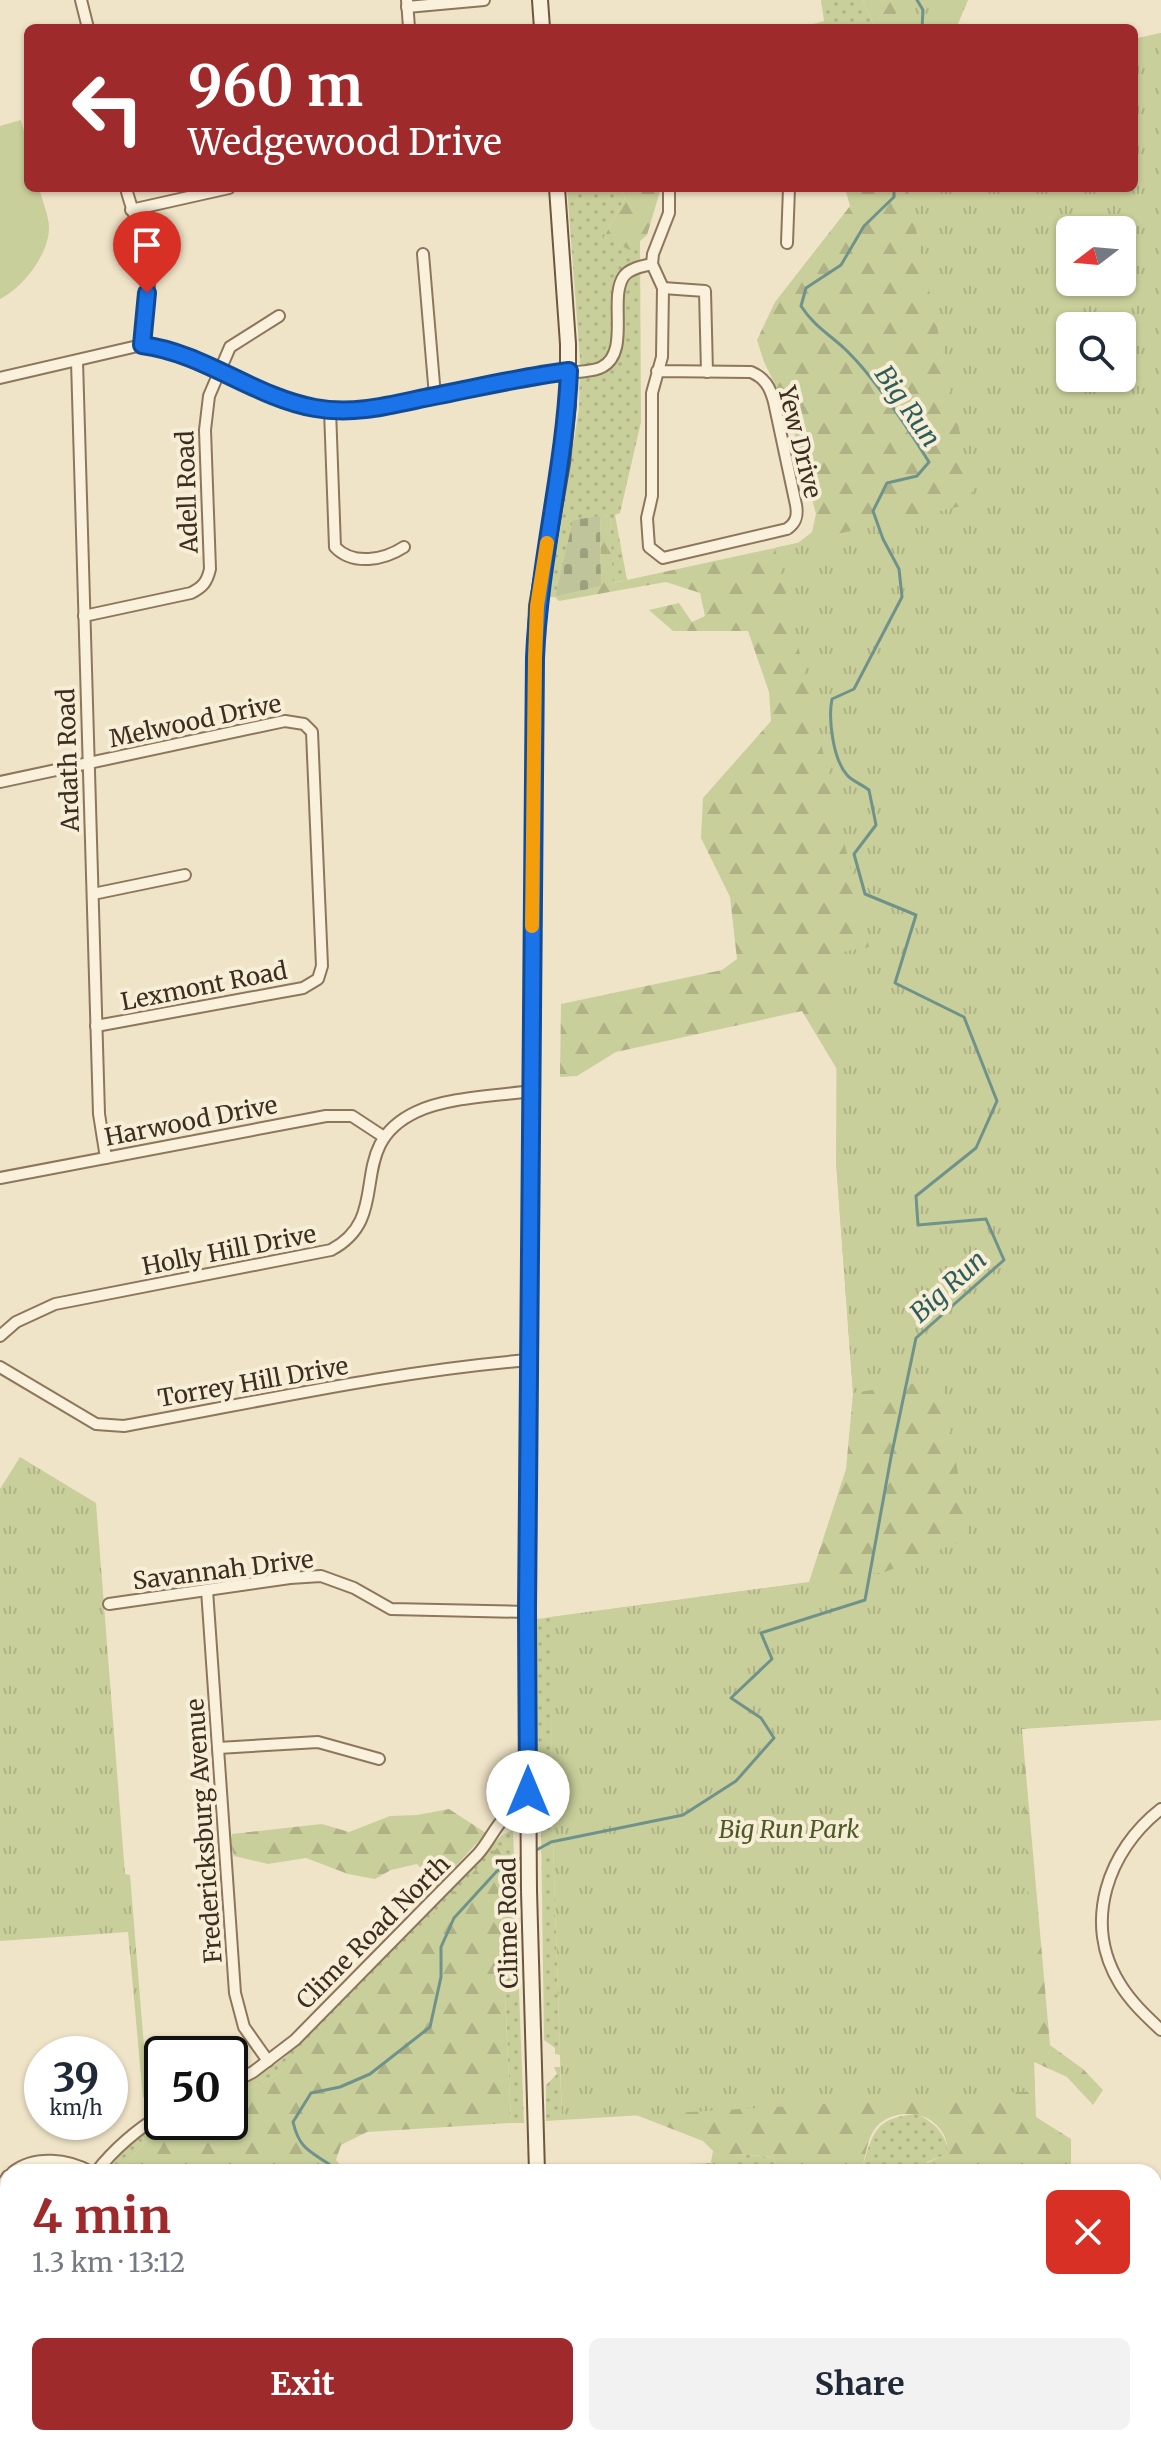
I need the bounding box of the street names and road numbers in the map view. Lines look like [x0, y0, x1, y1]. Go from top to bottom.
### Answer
street label: Yew Drive [771, 382, 829, 501]
street label: Adell Road [169, 430, 205, 555]
street label: Ardath Road [50, 688, 86, 833]
street label: Melwood Drive [106, 688, 284, 754]
street label: Lexmont Road [118, 955, 290, 1017]
street label: Harwood Drive [102, 1089, 280, 1153]
street label: Holly Hill Drive [139, 1218, 319, 1282]
street label: Torrey Hill Drive [155, 1350, 351, 1414]
street label: Savannah Drive [131, 1544, 315, 1596]
street label: Fredericksburg Avenue [179, 1698, 229, 1964]
street label: Clime Road North [290, 1848, 457, 2015]
street label: Clime Road [491, 1857, 525, 1989]

